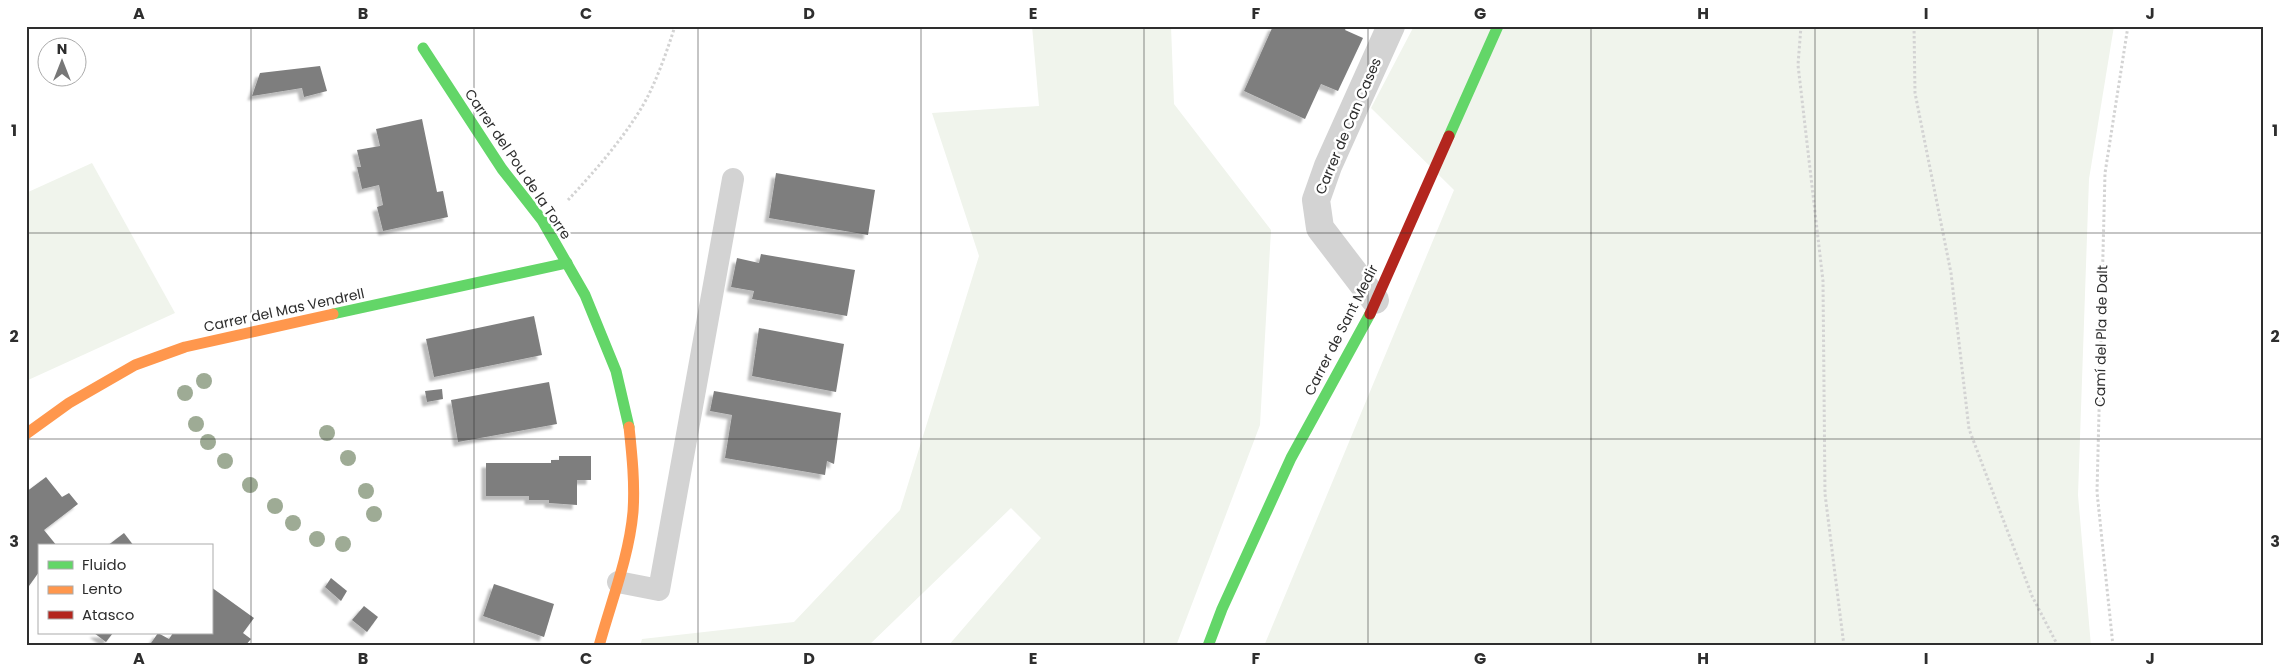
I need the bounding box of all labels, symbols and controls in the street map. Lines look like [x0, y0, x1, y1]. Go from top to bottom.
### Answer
text: A [133, 2, 145, 25]
text: B [358, 2, 368, 25]
text: C [580, 2, 592, 25]
text: D [803, 2, 815, 25]
text: E [1029, 2, 1037, 25]
text: F [1252, 2, 1261, 25]
text: G [1474, 2, 1486, 25]
text: H [1697, 2, 1709, 25]
text: I [1924, 2, 1928, 25]
text: J [2145, 2, 2155, 25]
north arrow [38, 38, 88, 88]
text: N [57, 39, 67, 59]
street label: Carrer de Can Cases [1310, 55, 1386, 197]
street label: Carrer del Pou de la Torre [460, 85, 576, 243]
text: 1 [11, 119, 17, 142]
text: 1 [2272, 119, 2278, 142]
street label: Carrer de Sant Medir [1299, 261, 1383, 399]
street label: Camí del Pla de Dalt [2090, 265, 2112, 407]
street label: Carrer del Mas Vendrell [202, 283, 366, 337]
text: 2 [9, 325, 19, 348]
text: 2 [2270, 325, 2280, 348]
text: 3 [9, 530, 19, 553]
text: 3 [2270, 530, 2280, 553]
legend [38, 544, 212, 634]
text: Fluido [82, 554, 126, 575]
text: Lento [82, 578, 122, 599]
text: Atasco [82, 604, 134, 625]
text: A [133, 647, 145, 670]
text: B [358, 647, 368, 670]
text: C [580, 647, 592, 670]
text: D [803, 647, 815, 670]
text: E [1029, 647, 1037, 670]
text: F [1252, 647, 1261, 670]
text: G [1474, 647, 1486, 670]
text: H [1697, 647, 1709, 670]
text: I [1924, 647, 1928, 670]
text: J [2145, 647, 2155, 670]

